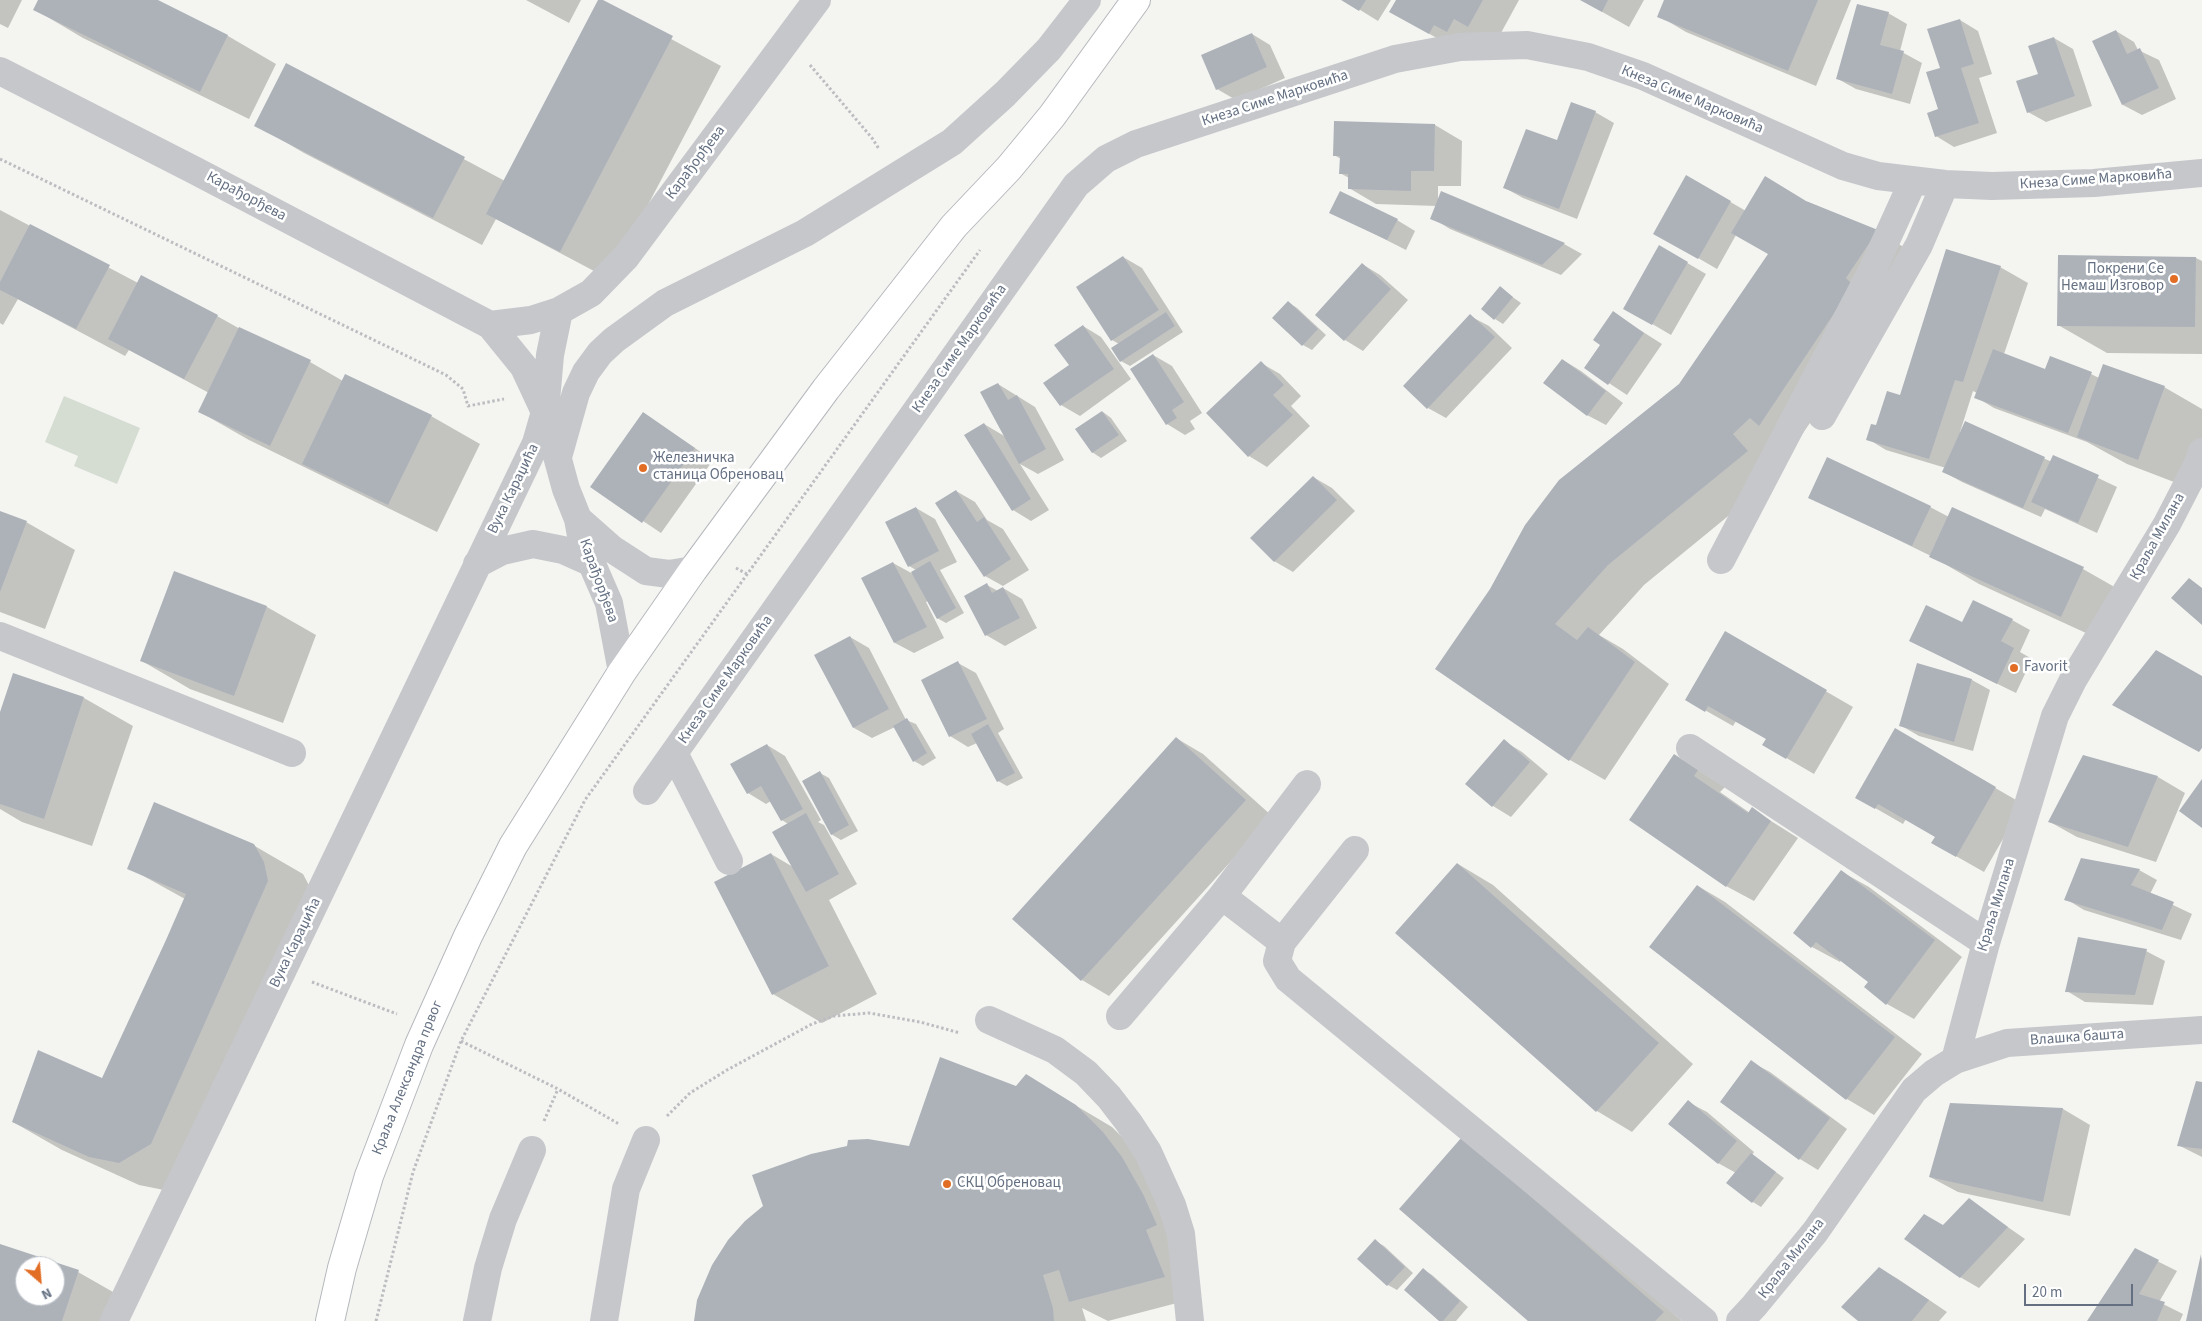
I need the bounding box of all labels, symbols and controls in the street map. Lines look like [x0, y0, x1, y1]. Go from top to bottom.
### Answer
street label: Кнеза Симе Марковића [1618, 62, 1766, 138]
street label: Кнеза Симе Марковића [1200, 67, 1350, 131]
street label: Карађорђева [662, 123, 730, 203]
street label: Кнеза Симе Марковића [2019, 166, 2173, 194]
street label: Карађорђева [203, 168, 289, 226]
place label: Покрени Се Немаш Изговор [2061, 261, 2164, 296]
marker: Покрени Се Немаш Изговор [2168, 273, 2180, 285]
street label: Кнеза Симе Марковића [909, 281, 1011, 417]
street label: Вука Караџића [484, 441, 544, 537]
place label: Железничка станица Обреновац [653, 450, 784, 485]
marker: Железничка станица Обреновац [637, 462, 649, 474]
street label: Краља Милана [2127, 490, 2189, 584]
street label: Карађорђева [575, 537, 621, 625]
street label: Кнеза Симе Марковића [675, 612, 777, 748]
place label: Favorit [2024, 659, 2068, 677]
marker: Favorit [2008, 662, 2020, 674]
street label: Краља Милана [1974, 856, 2020, 954]
street label: Вука Караџића [266, 895, 326, 991]
street label: Краља Александра првог [369, 998, 447, 1158]
street label: Влашка башта [2029, 1026, 2125, 1050]
place label: СКЦ Обреновац [957, 1175, 1061, 1193]
marker: СКЦ Обреновац [941, 1178, 953, 1190]
street label: Краља Милана [1755, 1215, 1829, 1303]
north arrow [15, 1256, 65, 1306]
scale bar [2027, 1274, 2136, 1306]
text: N [38, 1282, 55, 1304]
text: 20 m [2032, 1282, 2062, 1303]

